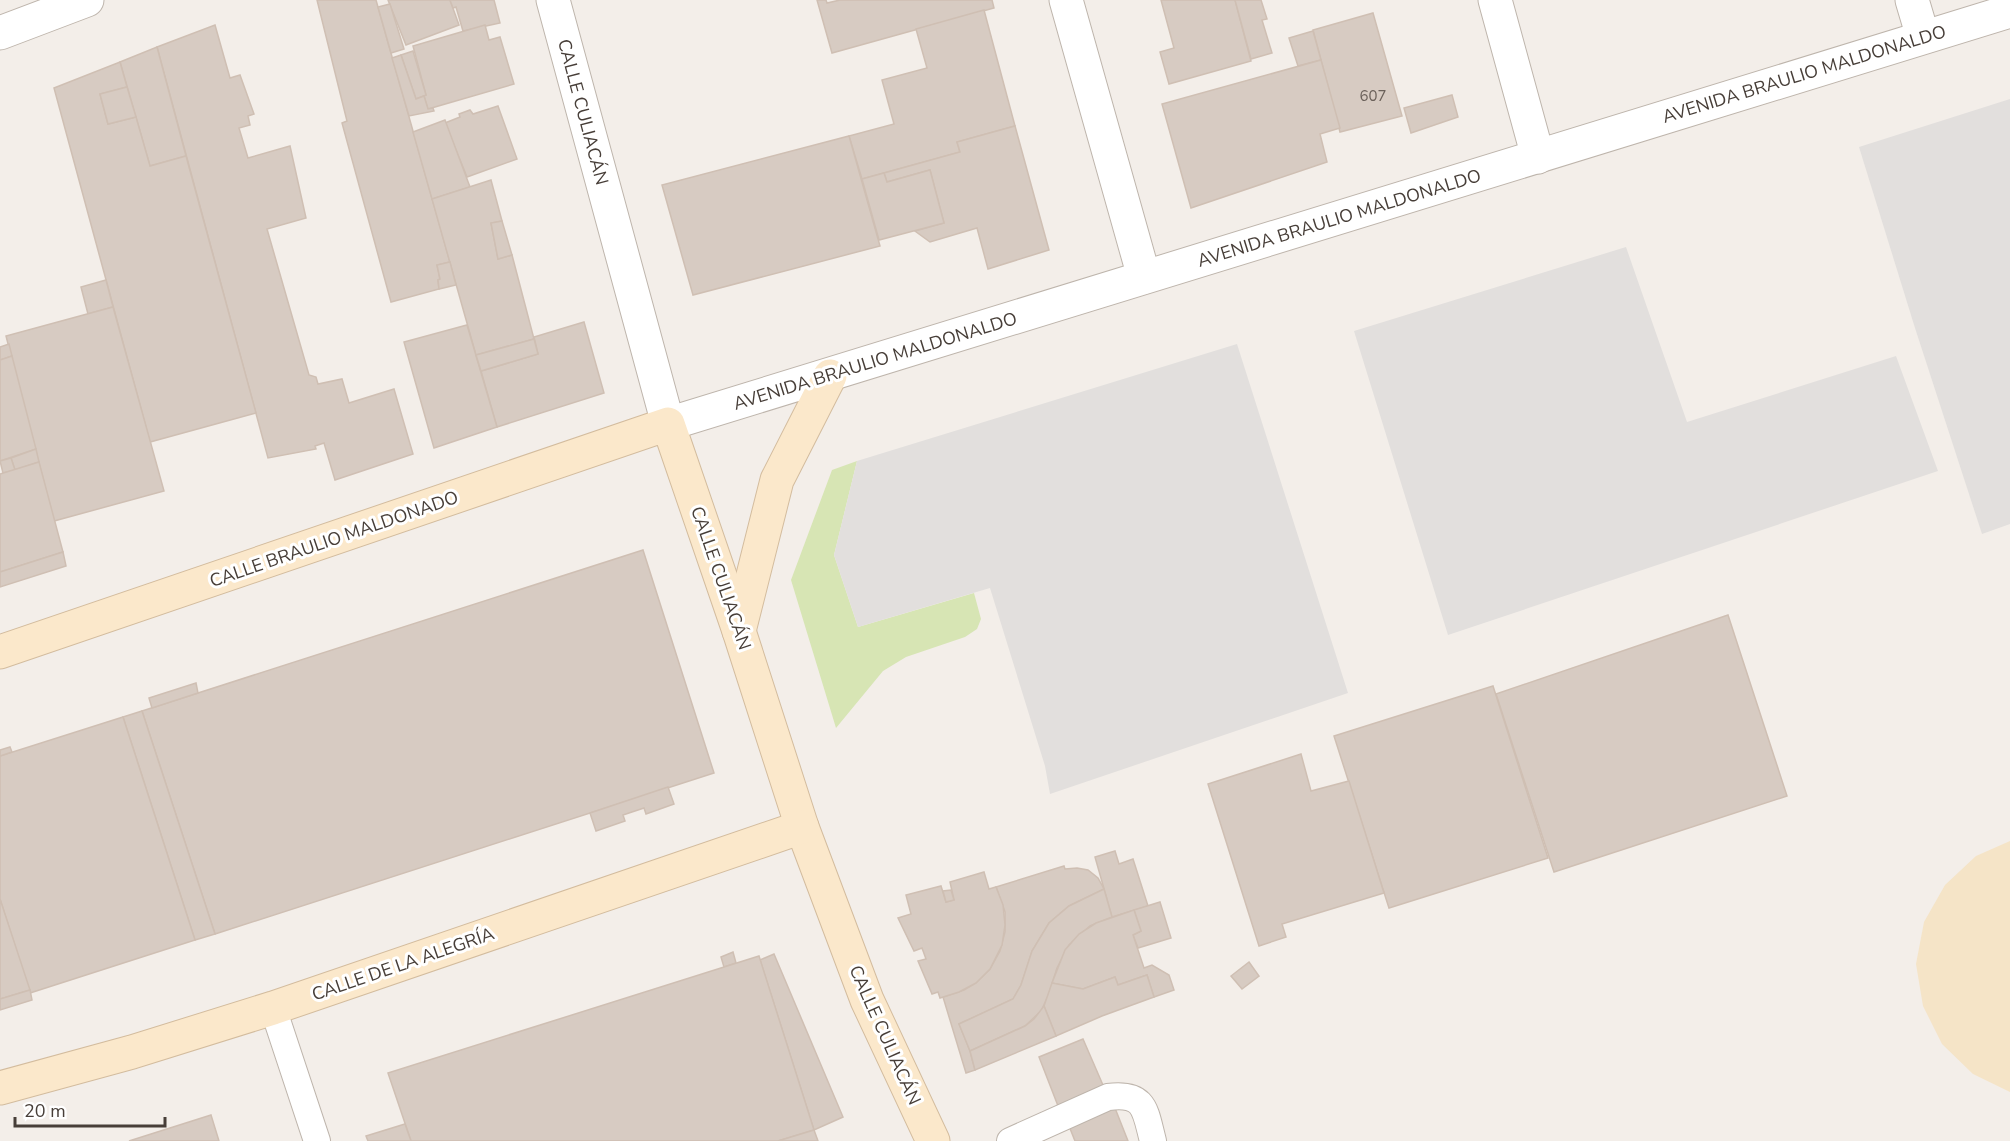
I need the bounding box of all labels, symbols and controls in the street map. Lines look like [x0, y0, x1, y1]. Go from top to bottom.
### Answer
street label: AVENIDA BRAULIO MALDONALDO [1659, 19, 1949, 129]
street label: CALLE CULIACÁN [552, 36, 614, 188]
house number: 607 [1359, 86, 1387, 106]
street label: AVENIDA BRAULIO MALDONALDO [1194, 163, 1484, 273]
street label: AVENIDA BRAULIO MALDONALDO [730, 306, 1020, 416]
street label: CALLE BRAULIO MALDONADO [206, 485, 462, 593]
street label: CALLE CULIACÁN [685, 503, 757, 653]
street label: CALLE DE LA ALEGRÍA [309, 921, 497, 1007]
street label: CALLE CULIACÁN [843, 961, 927, 1109]
scale bar [15, 1090, 165, 1128]
text: 20 m [24, 1099, 66, 1123]

